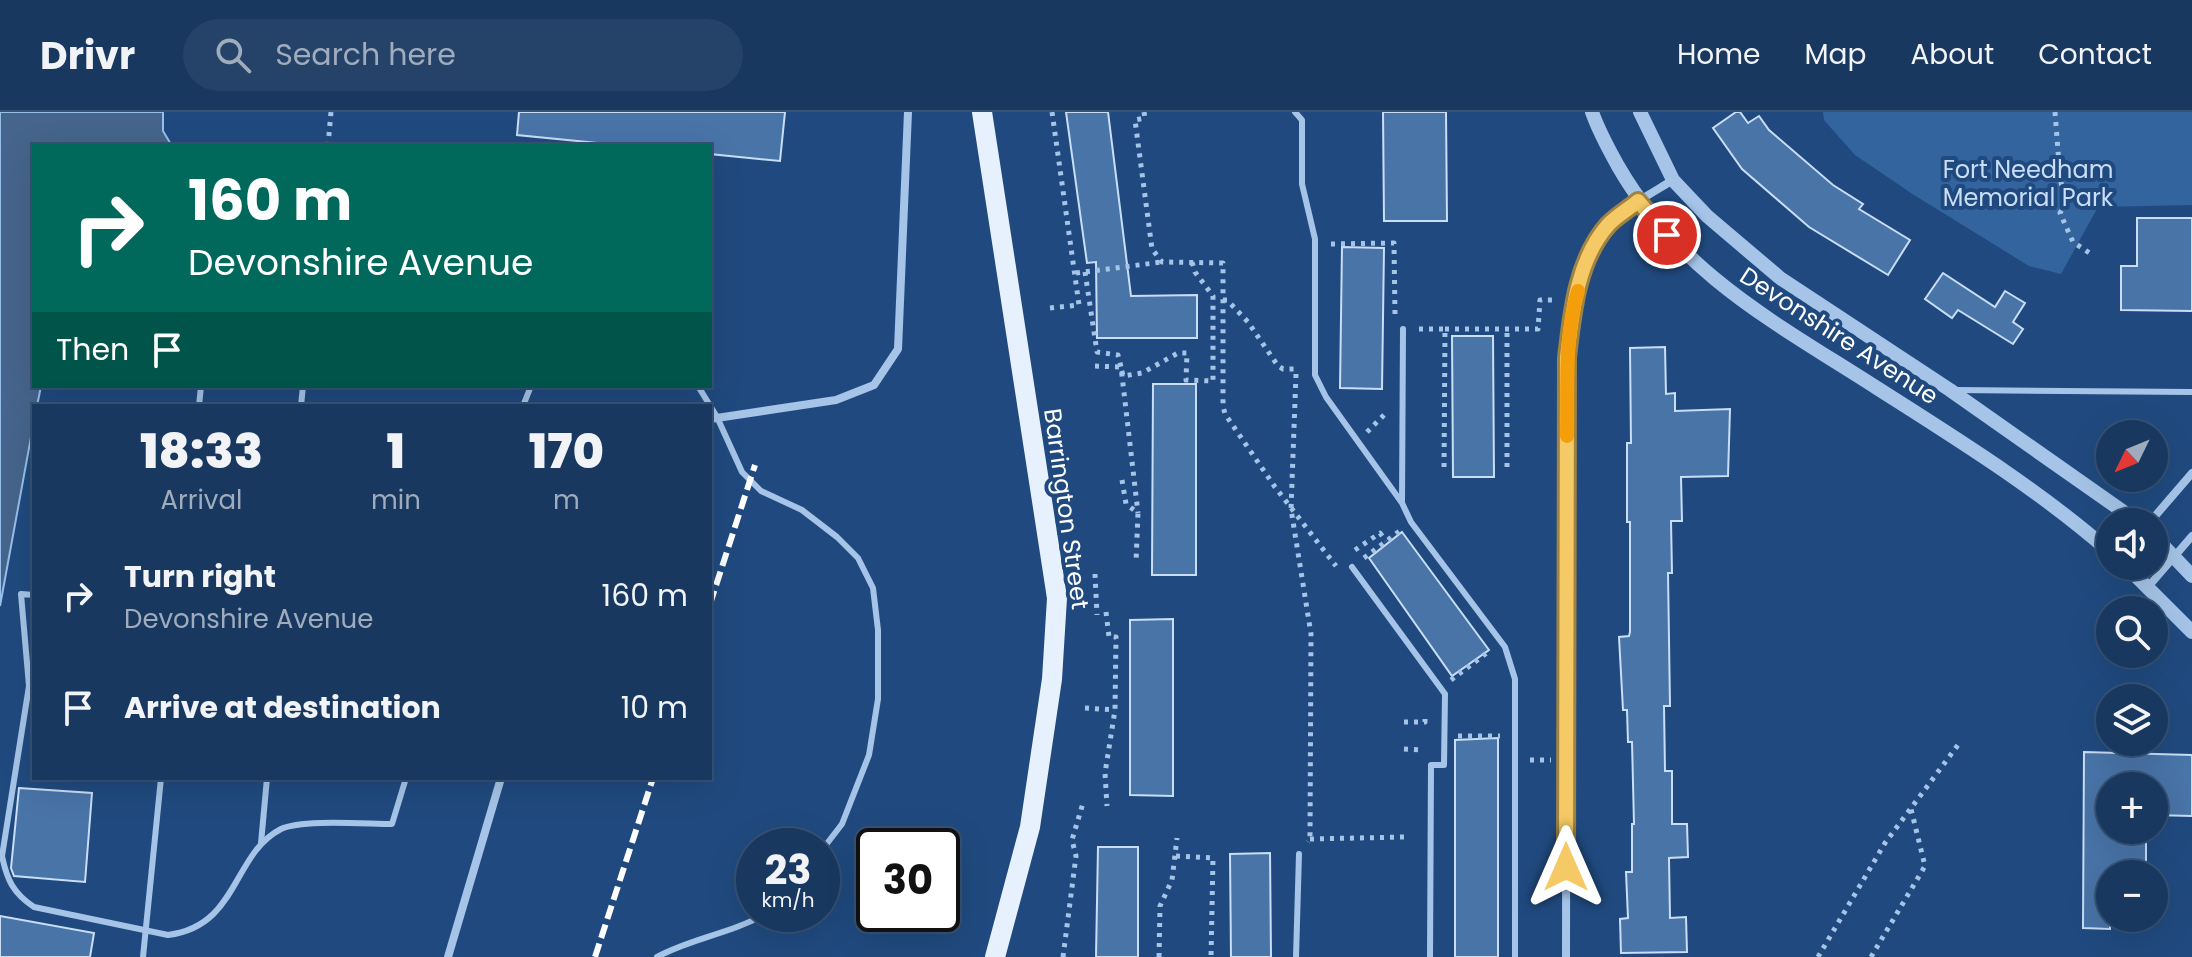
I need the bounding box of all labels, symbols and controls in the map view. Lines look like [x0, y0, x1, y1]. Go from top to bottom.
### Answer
search box [183, 19, 743, 91]
text: Drivr [40, 29, 135, 82]
icon: search [211, 33, 255, 77]
text: Search here [275, 33, 456, 76]
text: Home [1677, 35, 1760, 74]
text: Map [1804, 35, 1866, 74]
text: About [1910, 35, 1994, 74]
text: Contact [2038, 35, 2152, 74]
park label: Fort Needham Memorial Park [1943, 153, 2114, 214]
text: 160 m [188, 161, 352, 240]
icon: right [56, 176, 160, 280]
pin [1633, 201, 1701, 269]
icon: arrive [1645, 213, 1689, 257]
text: Devonshire Avenue [188, 237, 533, 288]
street label: Devonshire Avenue [1734, 259, 1945, 412]
text: Then [56, 328, 129, 371]
icon: arrive [145, 328, 189, 372]
street label: Barrington Street [1036, 406, 1097, 611]
text: 18:33 [140, 418, 263, 485]
text: 1 [387, 418, 405, 485]
text: 170 [529, 418, 604, 485]
north arrow [2096, 420, 2168, 492]
map controls [2096, 420, 2168, 932]
text: Arrival [161, 482, 242, 518]
text: min [371, 482, 421, 518]
text: m [553, 482, 580, 518]
button: sound [2096, 508, 2168, 580]
text: Turn right [124, 555, 276, 598]
icon: right [56, 574, 100, 618]
text: 160 m [602, 574, 688, 617]
button: search [2096, 596, 2168, 668]
text: Devonshire Avenue [124, 601, 373, 637]
button: layers [2096, 684, 2168, 756]
icon: arrive [56, 686, 100, 730]
text: Arrive at destination [124, 686, 441, 729]
text: 10 m [621, 686, 688, 729]
button: + [2096, 772, 2168, 844]
position arrow [1524, 825, 1608, 909]
speed limit sign: 30 [856, 828, 960, 932]
text: 23 [764, 842, 812, 898]
button: − [2096, 860, 2168, 932]
text: km/h [761, 886, 815, 914]

